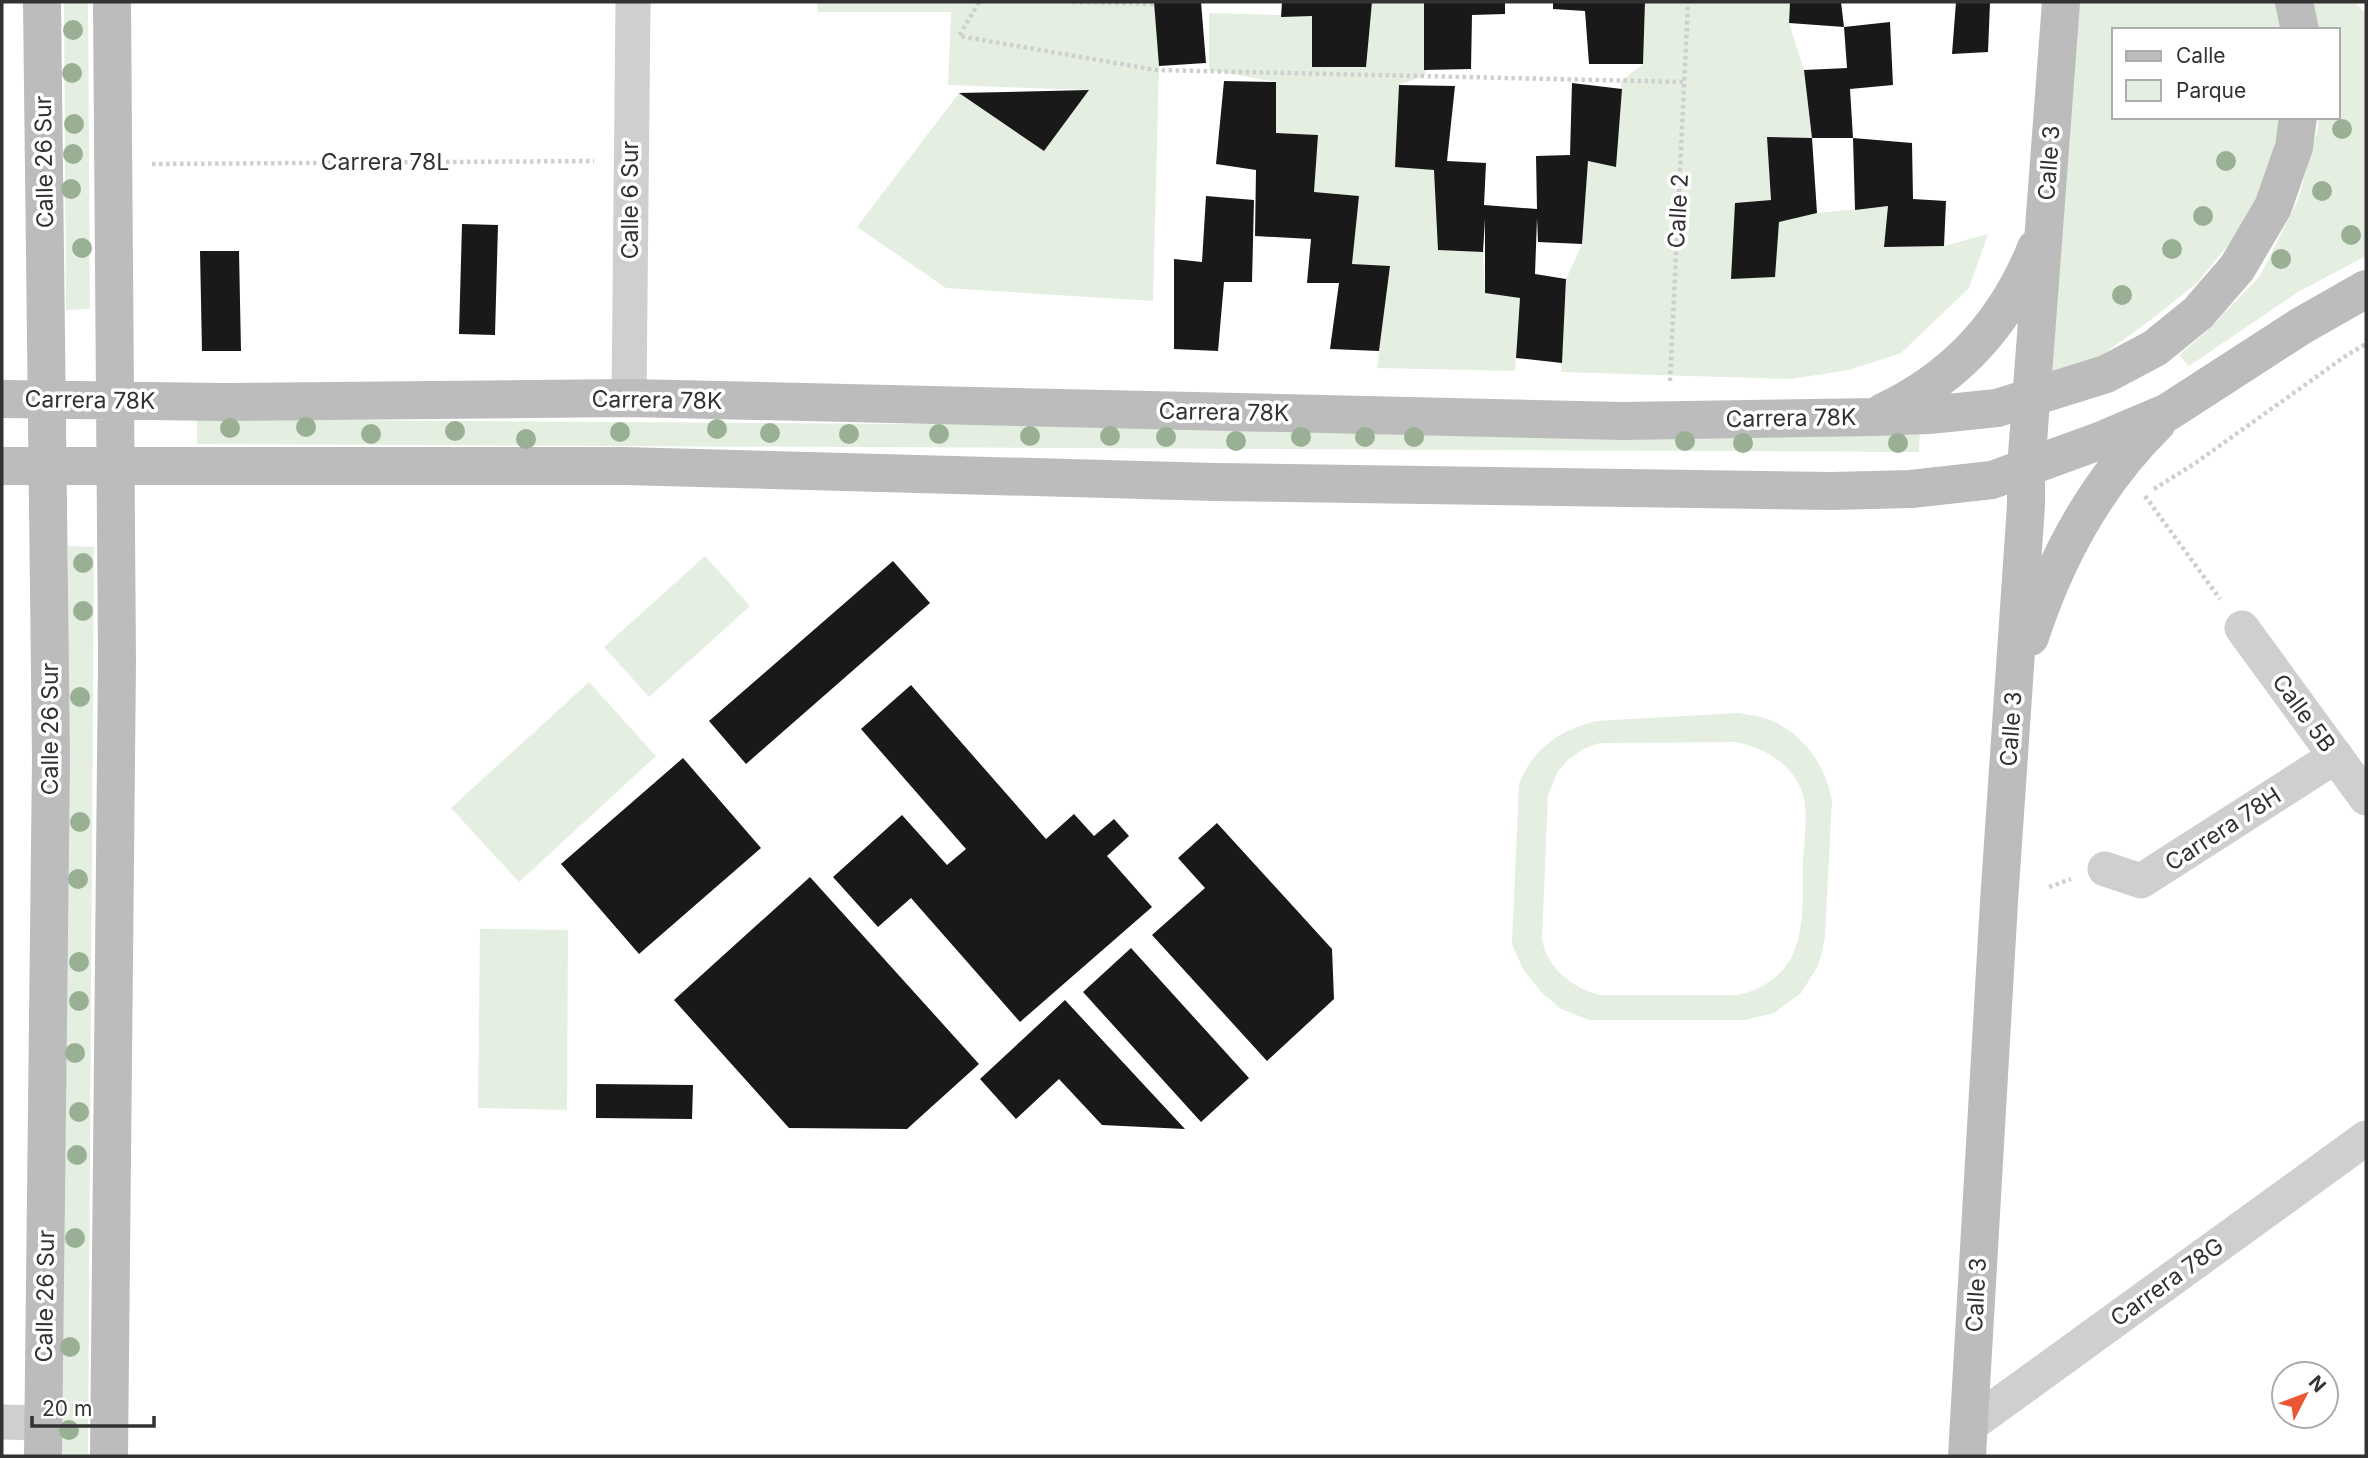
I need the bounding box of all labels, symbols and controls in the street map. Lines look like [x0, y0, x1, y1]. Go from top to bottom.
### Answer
legend [2112, 28, 2340, 119]
text: Calle [2176, 43, 2226, 68]
text: Parque [2176, 78, 2246, 103]
street label: Calle 26 Sur [29, 95, 59, 228]
street label: Calle 3 [2032, 125, 2066, 201]
street label: Calle 6 Sur [616, 140, 644, 259]
street label: Carrera 78L [321, 148, 449, 176]
street label: Calle 2 [1662, 173, 1694, 249]
street label: Carrera 78K [24, 385, 156, 415]
street label: Carrera 78K [591, 385, 723, 415]
street label: Carrera 78K [1158, 397, 1290, 427]
street label: Carrera 78K [1725, 403, 1857, 433]
street label: Calle 26 Sur [36, 662, 64, 795]
street label: Calle 5B [2266, 668, 2342, 758]
street label: Calle 3 [1994, 691, 2028, 767]
street label: Carrera 78H [2160, 781, 2286, 877]
street label: Calle 26 Sur [30, 1229, 60, 1362]
street label: Carrera 78G [2105, 1232, 2229, 1332]
street label: Calle 3 [1960, 1257, 1992, 1333]
north arrow [2270, 1360, 2340, 1430]
text: N [2304, 1371, 2331, 1397]
scale bar [32, 1384, 154, 1428]
text: 20 m [42, 1396, 92, 1421]

